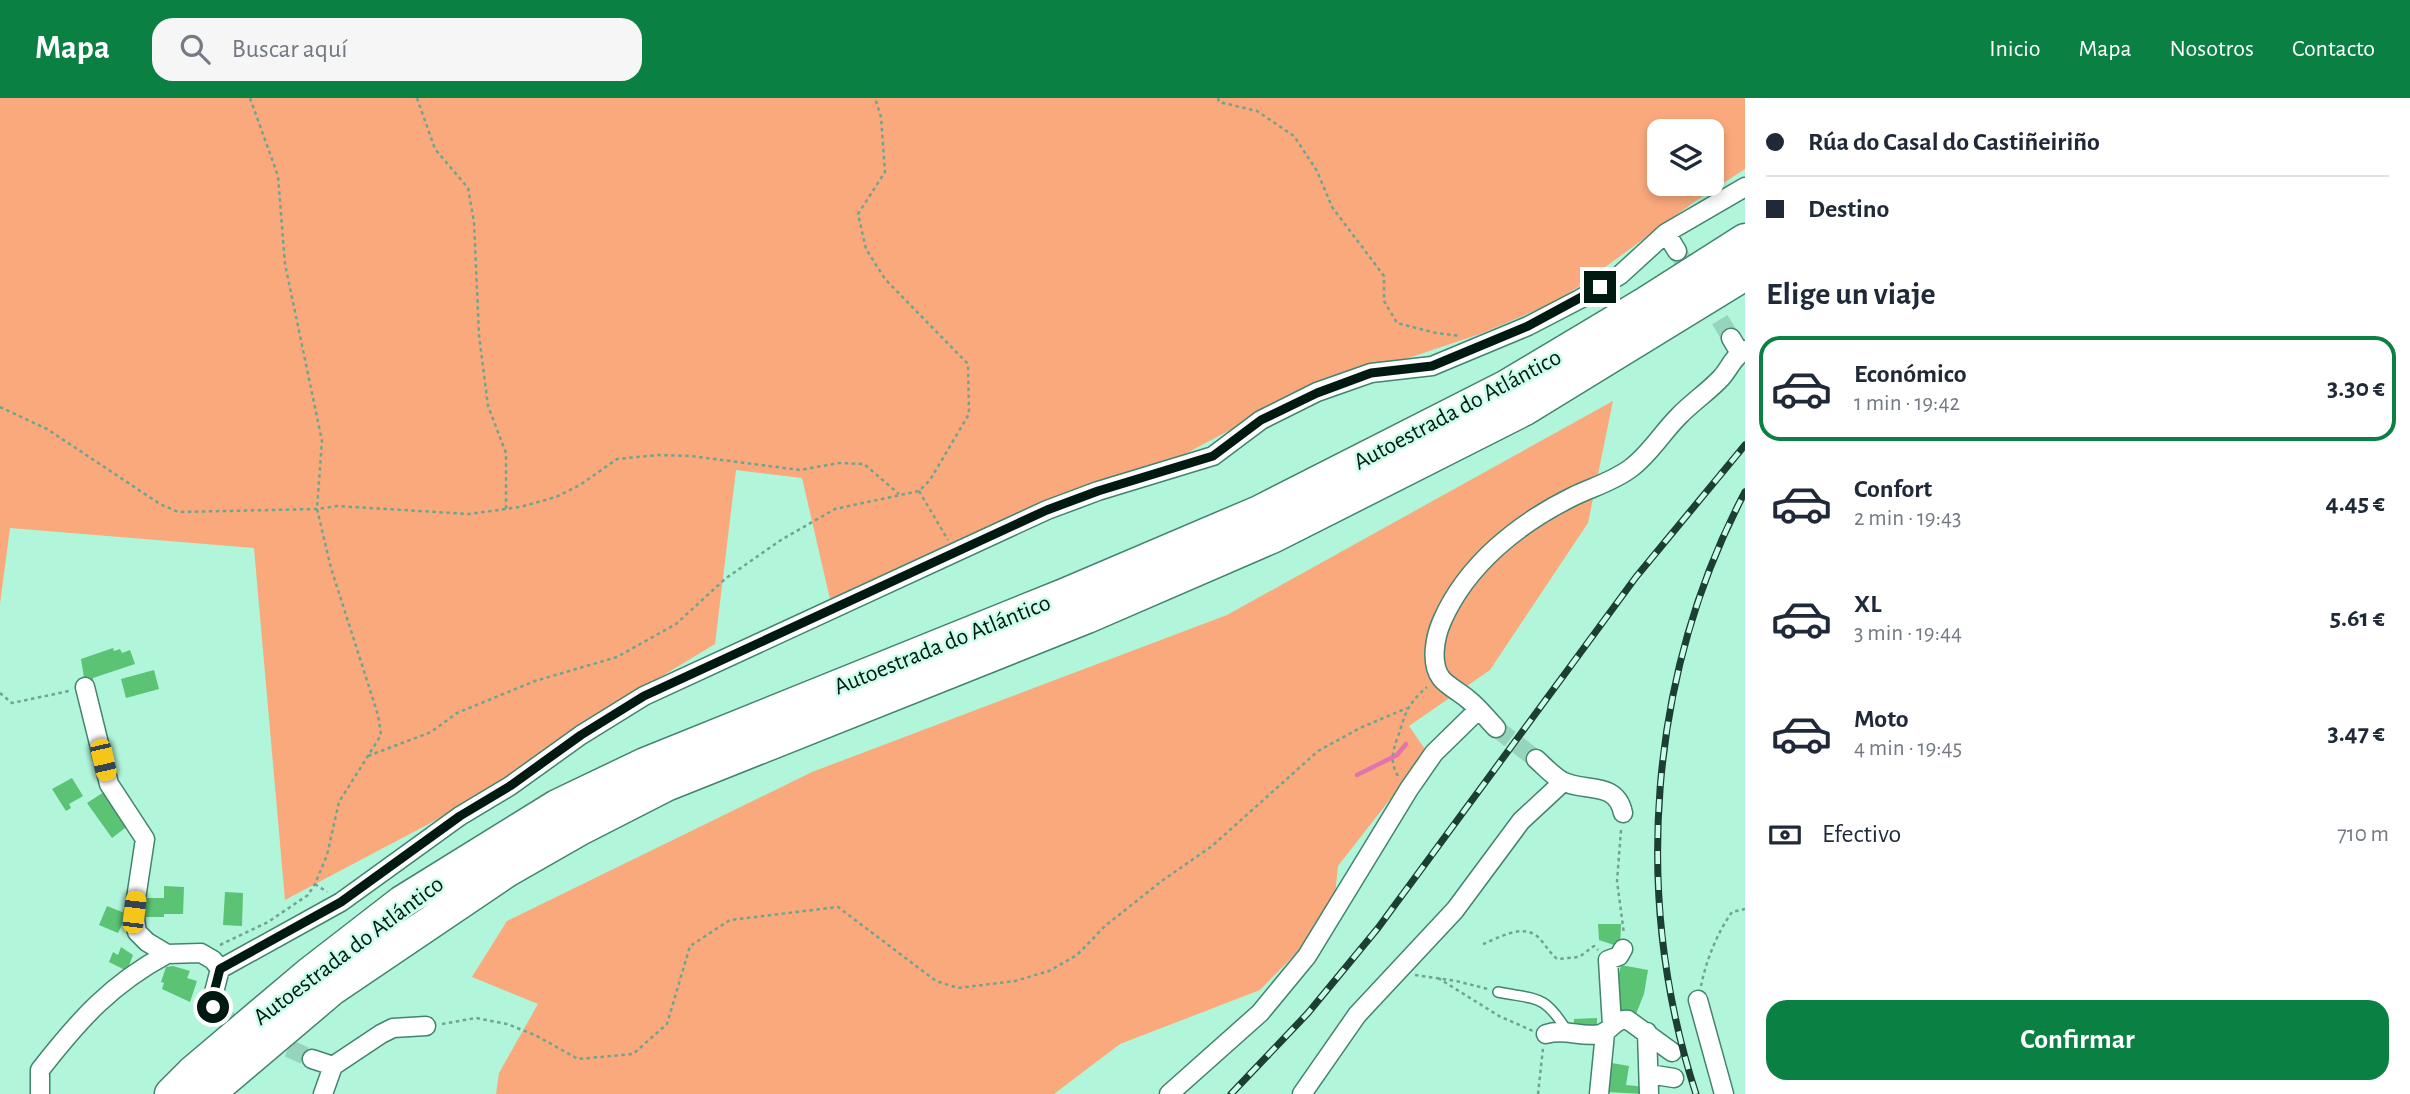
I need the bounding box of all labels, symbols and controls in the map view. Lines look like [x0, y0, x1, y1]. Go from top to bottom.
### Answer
search box [152, 18, 642, 81]
icon: search [176, 30, 214, 68]
text: Mapa [35, 32, 110, 65]
text: Buscar aquí [232, 36, 348, 62]
text: Inicio [1989, 37, 2040, 61]
text: Mapa [2078, 37, 2132, 61]
text: Nosotros [2170, 37, 2254, 61]
text: Contacto [2292, 37, 2375, 61]
map controls [1647, 119, 1724, 196]
button: layers [1647, 119, 1724, 196]
text: Rúa do Casal do Castiñeiriño [1808, 129, 2100, 155]
text: Destino [1808, 196, 1889, 222]
route end [1584, 271, 1616, 303]
text: Elige un viaje [1766, 278, 1936, 310]
street label: Autoestrada do Atlántico [1350, 345, 1565, 475]
icon: car [1770, 357, 1833, 420]
text: Económico [1854, 361, 1967, 387]
text: 3.30 € [2327, 375, 2385, 401]
text: 1 min · 19:42 [1854, 392, 1960, 415]
icon: car [1770, 472, 1833, 535]
text: Confort [1854, 476, 1932, 502]
text: 4.45 € [2326, 490, 2385, 516]
text: 2 min · 19:43 [1854, 507, 1961, 530]
icon: car [1770, 587, 1833, 650]
street label: Autoestrada do Atlántico [831, 590, 1054, 699]
text: XL [1854, 591, 1881, 617]
text: 5.61 € [2330, 605, 2385, 631]
text: 3 min · 19:44 [1854, 622, 1962, 645]
icon: car [1770, 702, 1833, 765]
text: Moto [1854, 706, 1909, 732]
text: 3.47 € [2327, 720, 2385, 746]
car [89, 737, 118, 783]
text: 4 min · 19:45 [1854, 737, 1962, 760]
icon: cash [1766, 816, 1804, 854]
text: Efectivo [1822, 821, 1901, 847]
text: 710 m [2337, 823, 2389, 846]
street label: Autoestrada do Atlántico [249, 872, 448, 1030]
car [122, 890, 147, 934]
route start [197, 991, 229, 1023]
button: Confirmar [1766, 1000, 2389, 1080]

